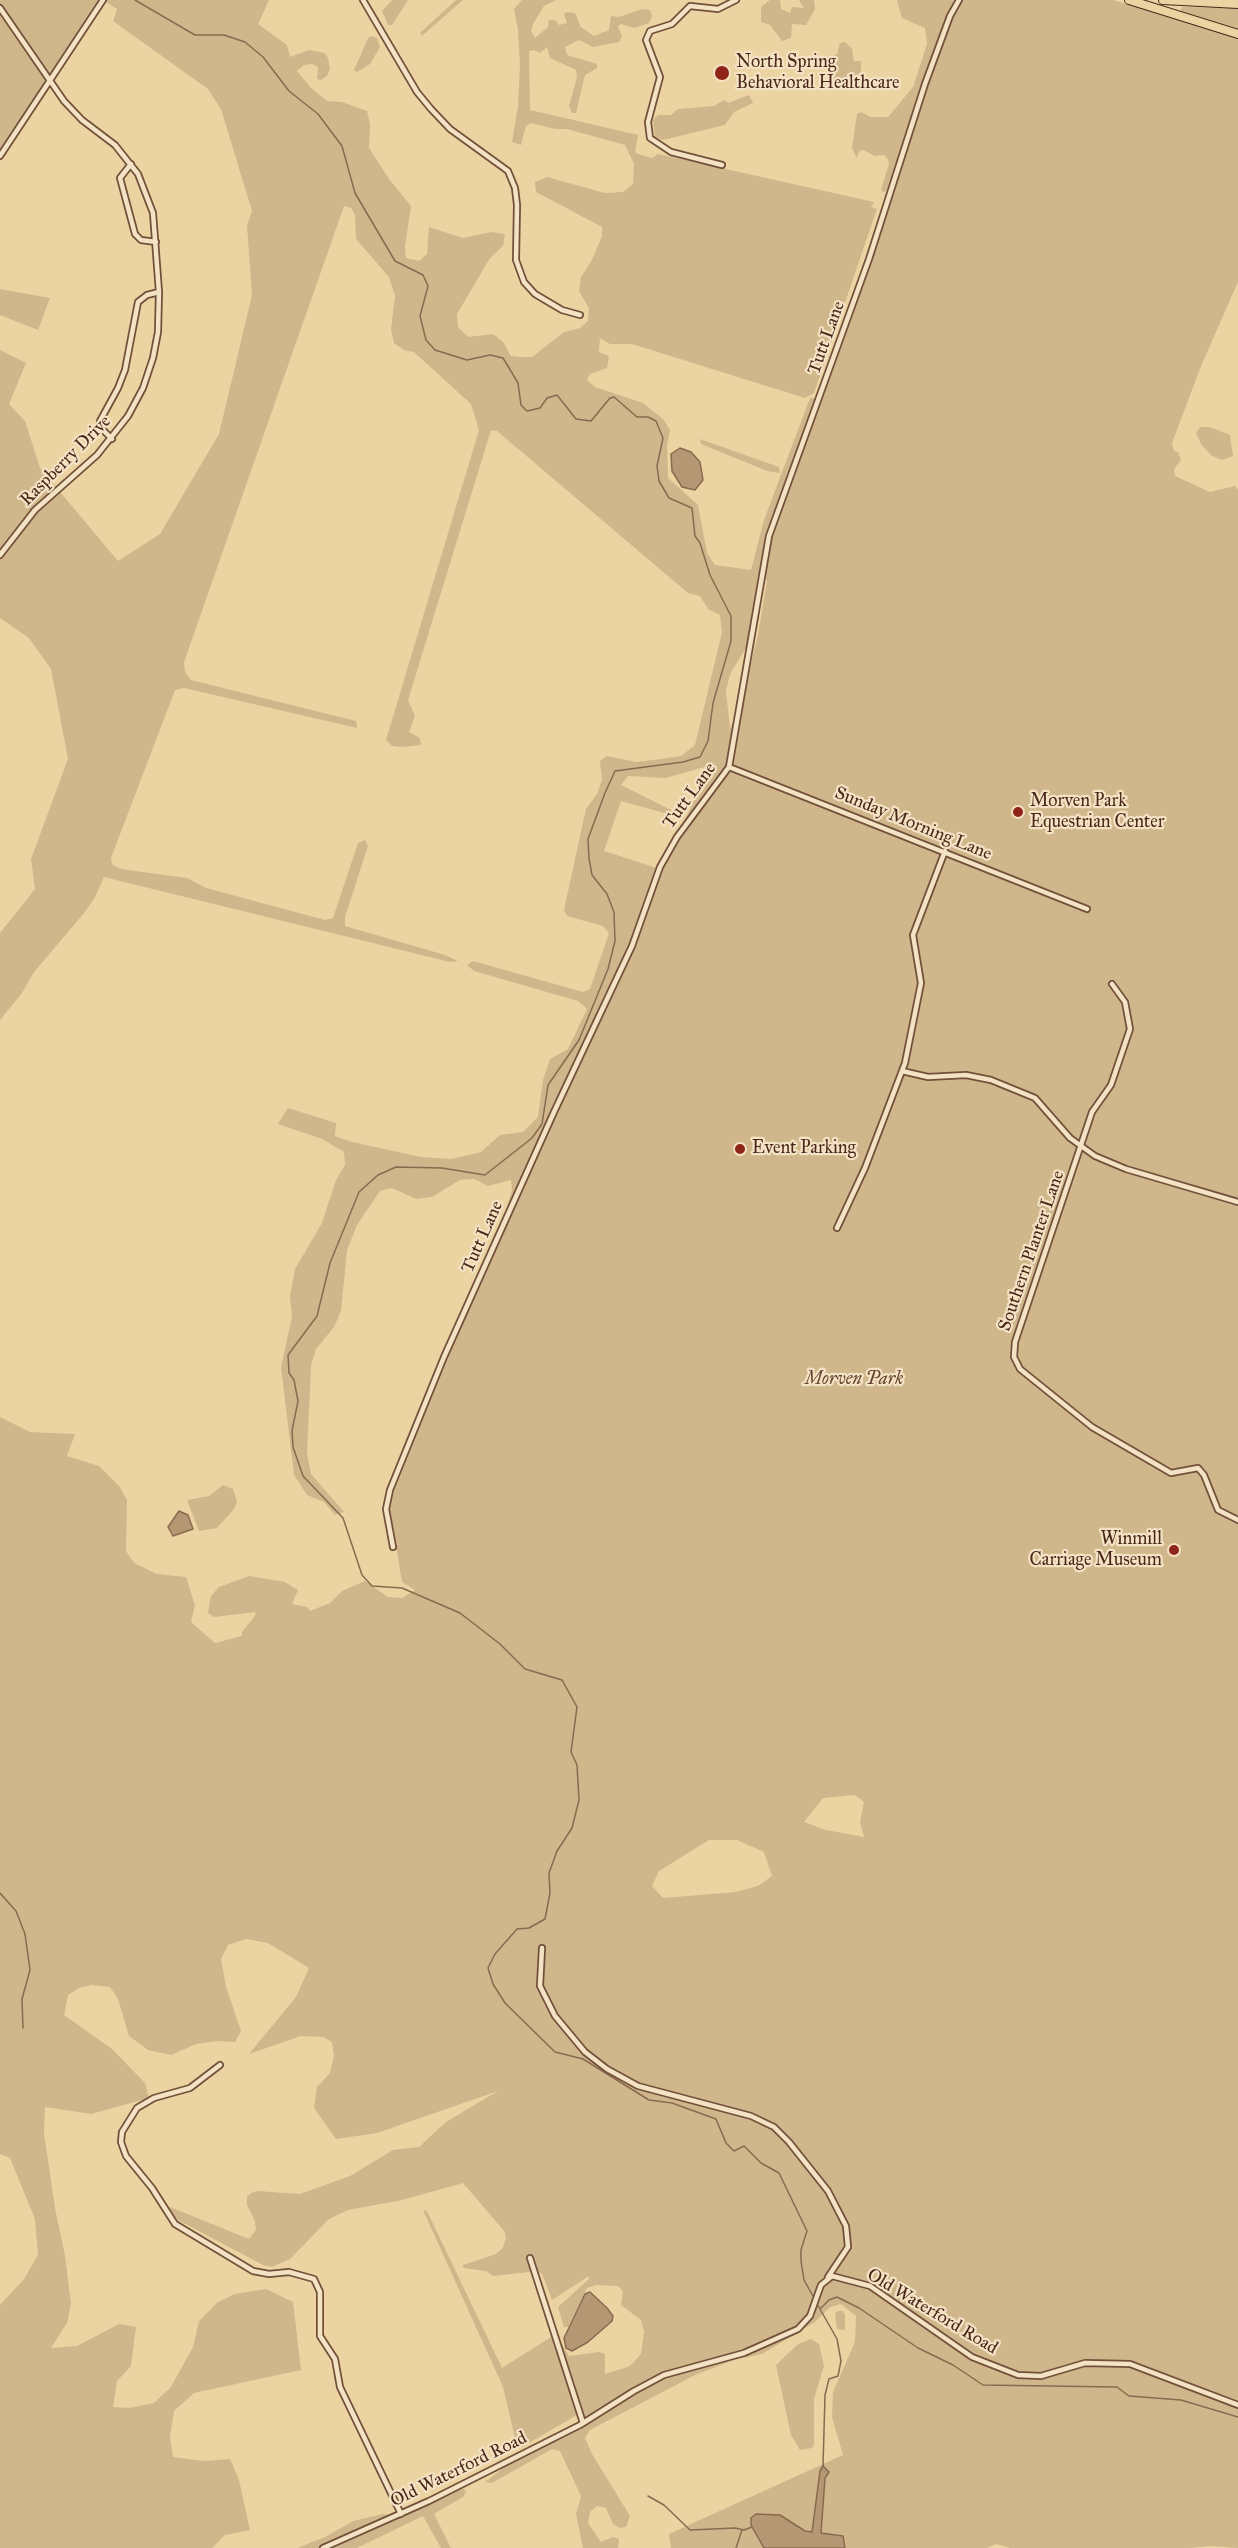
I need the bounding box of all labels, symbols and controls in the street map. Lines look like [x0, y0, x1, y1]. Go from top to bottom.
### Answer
place label: North Spring Behavioral Healthcare [736, 52, 900, 94]
marker: North Spring Behavioral Healthcare [713, 64, 731, 82]
street label: Tutt Lane [804, 298, 850, 378]
street label: Raspberry Drive [16, 411, 116, 511]
street label: Tutt Lane [659, 759, 721, 833]
street label: Sunday Morning Lane [831, 783, 995, 865]
place label: Morven Park Equestrian Center [1030, 791, 1164, 834]
marker: Morven Park Equestrian Center [1011, 805, 1025, 819]
place label: Event Parking [752, 1138, 856, 1160]
marker: Event Parking [733, 1142, 747, 1156]
street label: Southern Planter Lane [994, 1168, 1070, 1334]
street label: Tutt Lane [458, 1198, 508, 1276]
park label: Morven Park [805, 1369, 903, 1391]
place label: Winmill Carriage Museum [1030, 1529, 1162, 1572]
marker: Winmill Carriage Museum [1167, 1543, 1181, 1557]
street label: Old Waterford Road [863, 2264, 1001, 2360]
street label: Old Waterford Road [387, 2428, 531, 2512]

